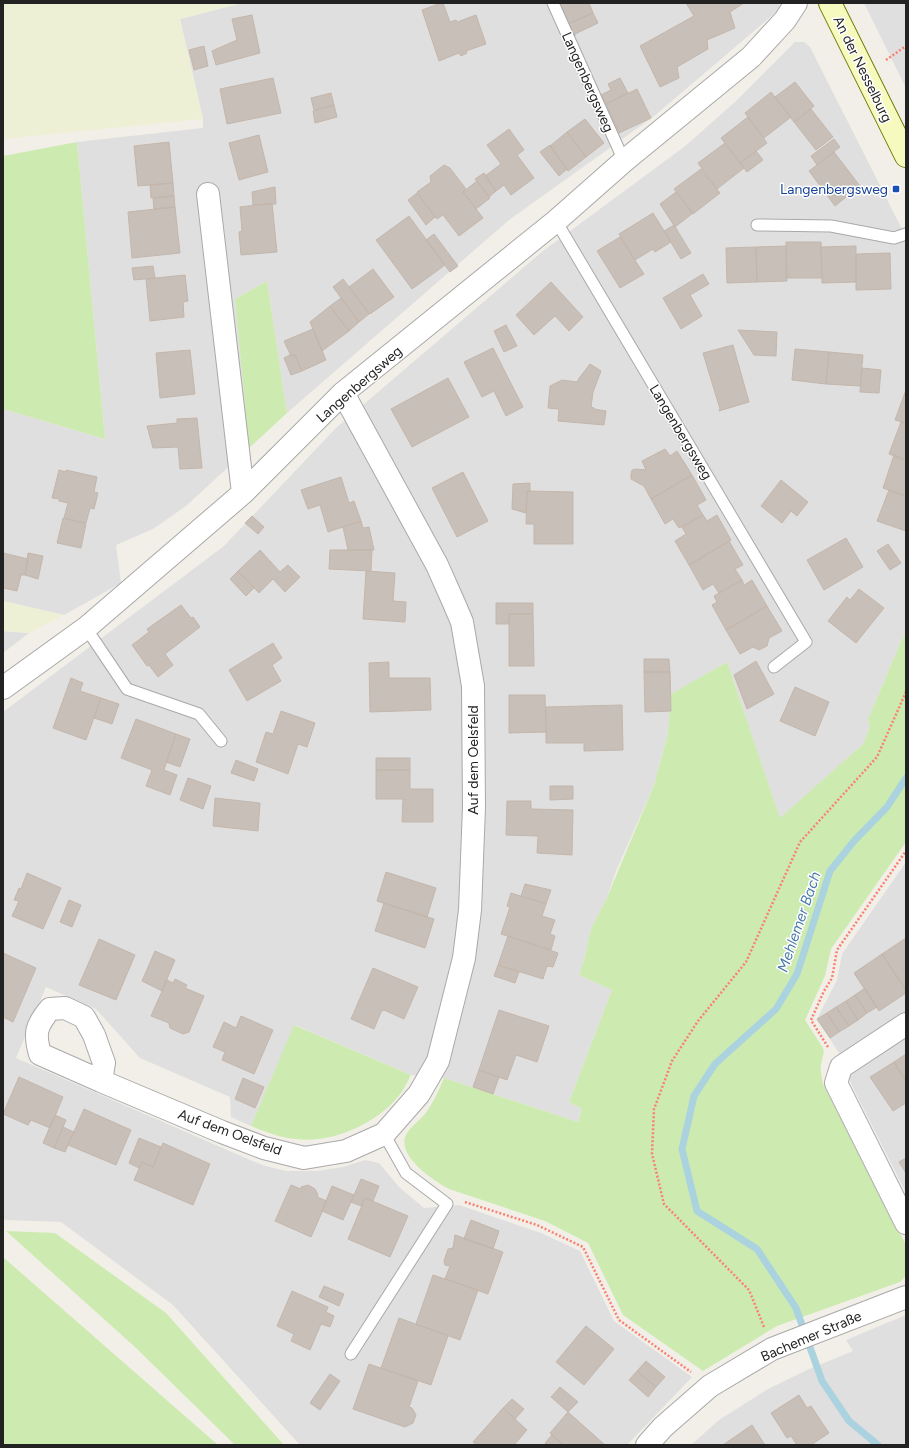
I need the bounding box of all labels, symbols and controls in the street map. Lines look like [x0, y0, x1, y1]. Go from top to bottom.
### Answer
street label: An der Nesselburg [829, 13, 896, 125]
street label: Langenbergsweg [558, 29, 617, 135]
place label: Langenbergsweg [780, 181, 888, 198]
marker: Langenbergsweg [891, 184, 901, 194]
street label: Langenbergsweg [313, 343, 406, 426]
street label: Langenbergsweg [645, 382, 716, 483]
street label: Auf dem Oelsfeld [465, 705, 482, 815]
water label: Mehlemer Bach [773, 869, 825, 975]
street label: Auf dem Oelsfeld [176, 1106, 284, 1159]
street label: Bachemer Straße [758, 1307, 864, 1365]

